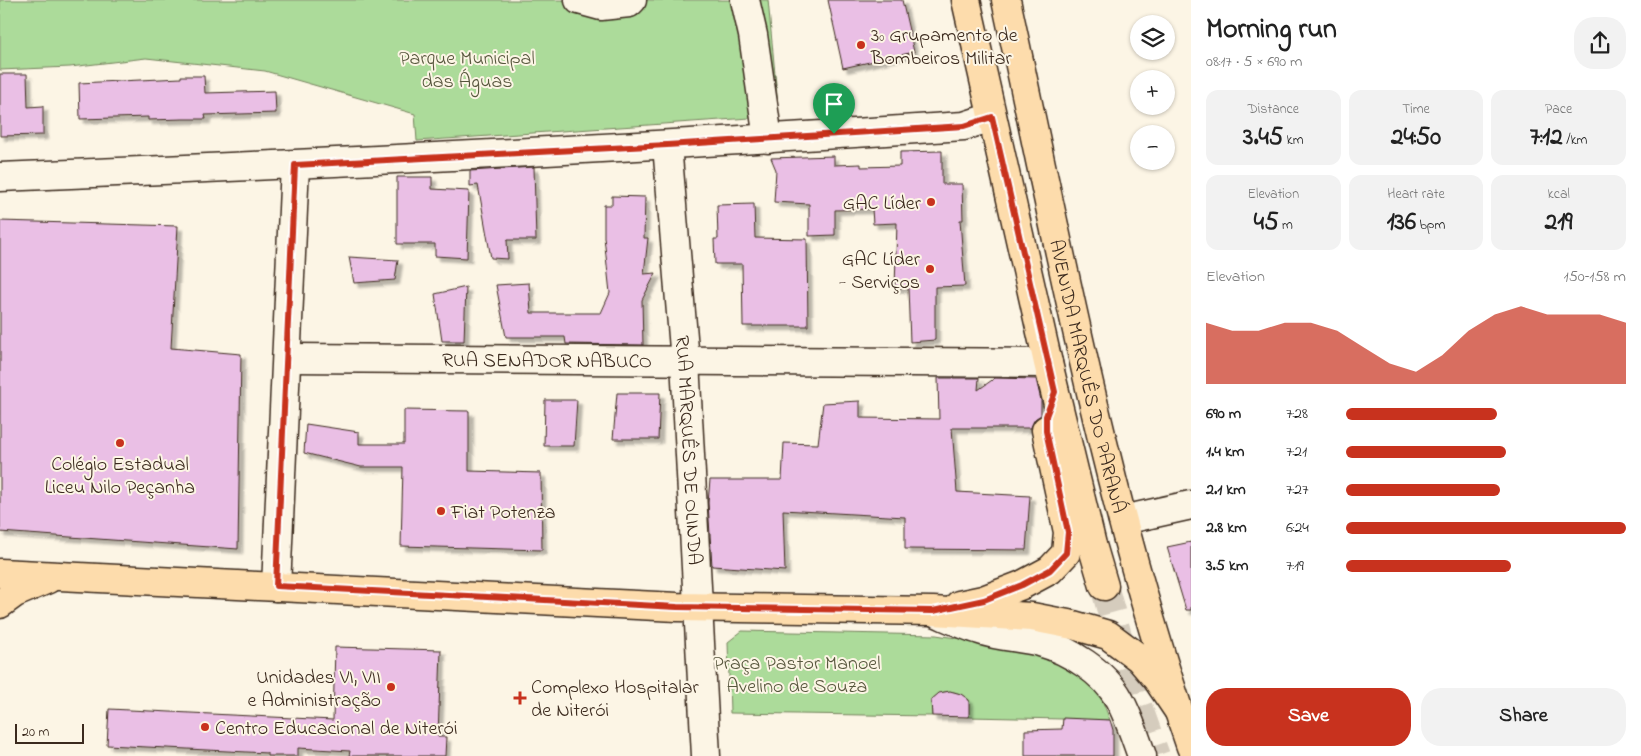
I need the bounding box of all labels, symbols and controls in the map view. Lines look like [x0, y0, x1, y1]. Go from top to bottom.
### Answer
text: Morning run [1206, 10, 1337, 51]
map controls [1130, 15, 1175, 170]
button: layers [1130, 15, 1175, 60]
button: share [1574, 17, 1626, 69]
place label: 3º Grupamento de Bombeiros Militar [870, 22, 1018, 74]
marker: 3º Grupamento de Bombeiros Militar [855, 39, 867, 51]
park label: Parque Municipal das Águas [399, 45, 535, 98]
text: 08:17 · 5 × 690 m [1206, 50, 1303, 74]
button: + [1130, 70, 1175, 115]
pin [813, 83, 855, 134]
icon: arrive [820, 90, 848, 118]
text: Distance [1248, 99, 1299, 120]
text: Time [1402, 99, 1430, 120]
text: Pace [1545, 99, 1572, 120]
text: 3.45 [1243, 120, 1283, 156]
text: 24:50 [1391, 120, 1441, 156]
text: 7:12 [1530, 120, 1563, 156]
button: − [1130, 125, 1175, 170]
text: km [1283, 130, 1304, 151]
text: /km [1563, 130, 1587, 151]
text: Elevation [1248, 184, 1299, 205]
text: Heart rate [1387, 184, 1445, 205]
text: kcal [1548, 184, 1570, 205]
place label: GAC Líder [843, 190, 922, 219]
marker: GAC Líder [925, 196, 937, 208]
text: 45 [1254, 205, 1278, 241]
text: 136 [1387, 205, 1416, 241]
text: 219 [1545, 205, 1573, 241]
text: m [1278, 215, 1293, 236]
text: bpm [1416, 215, 1445, 236]
street label: AVENIDA MARQUÊS DO PARANÁ [1040, 237, 1132, 517]
place label: GAC Líder - Serviços [839, 246, 921, 298]
marker: GAC Líder - Serviços [924, 263, 936, 275]
text: Elevation [1206, 265, 1265, 289]
text: 150–158 m [1564, 265, 1626, 289]
street label: RUA MARQUÊS DE OLINDA [666, 334, 708, 566]
street label: RUA SENADOR NABUCO [442, 347, 652, 377]
text: 690 m [1206, 402, 1241, 426]
text: 7:28 [1286, 402, 1308, 426]
marker: Colégio Estadual Liceu Nilo Peçanha [114, 437, 126, 449]
text: 1.4 km [1206, 440, 1244, 464]
text: 7:21 [1286, 440, 1307, 464]
place label: Colégio Estadual Liceu Nilo Peçanha [45, 451, 195, 503]
text: 2.1 km [1206, 478, 1246, 502]
text: 7:27 [1286, 478, 1309, 502]
place label: Fiat Potenza [450, 499, 556, 528]
marker: Fiat Potenza [435, 505, 447, 517]
text: 2.8 km [1206, 516, 1247, 540]
text: 6:24 [1286, 516, 1309, 540]
text: 3.5 km [1206, 554, 1248, 578]
text: 7:19 [1286, 554, 1304, 578]
park label: Praça Pastor Manoel Avelino de Souza [713, 650, 881, 702]
place label: Unidades VI, VII e Administração [248, 664, 381, 716]
place label: Complexo Hospitalar de Niterói [531, 674, 700, 726]
marker: Unidades VI, VII e Administração [385, 681, 397, 693]
button: Save [1206, 688, 1411, 746]
button: Share [1421, 688, 1626, 746]
marker: Complexo Hospitalar de Niterói [513, 691, 527, 705]
place label: Centro Educacional de Niterói [215, 715, 458, 744]
scale bar [15, 721, 84, 744]
marker: Centro Educacional de Niterói [199, 721, 211, 733]
text: 20 m [22, 722, 49, 743]

